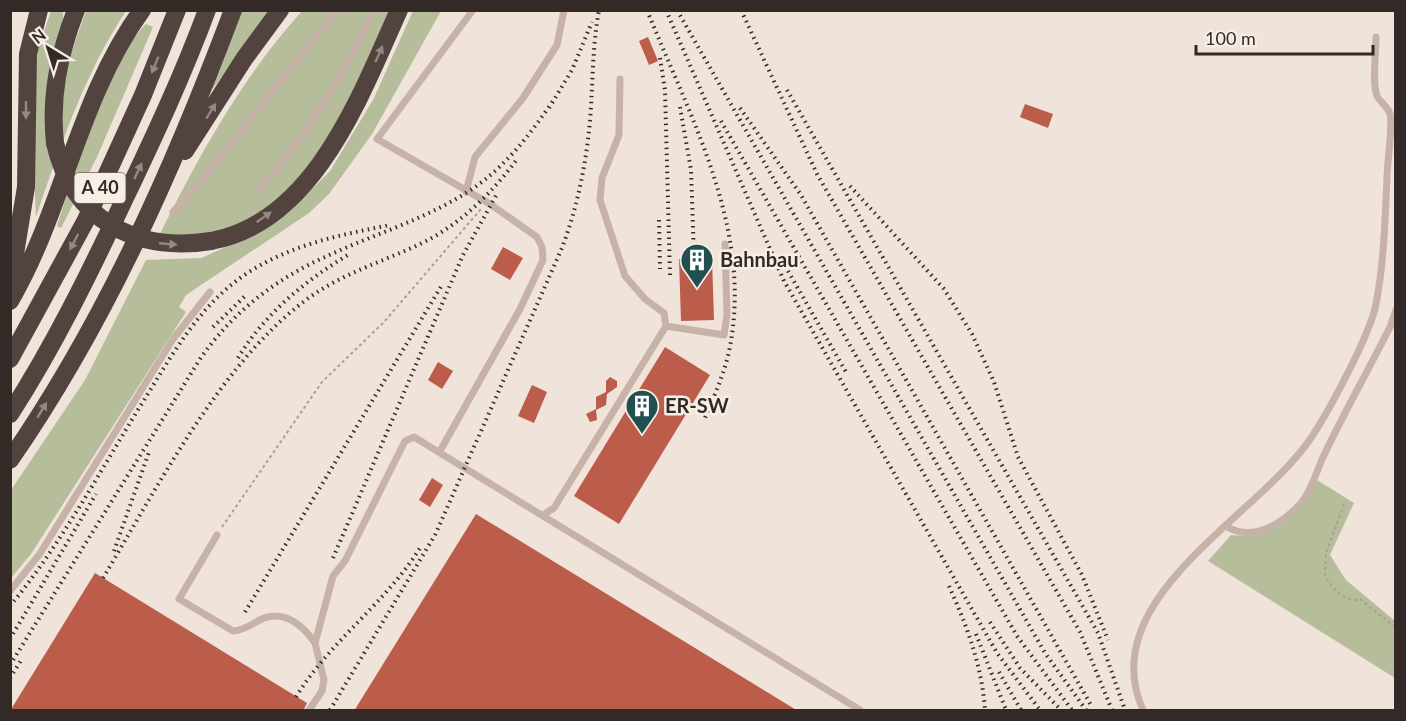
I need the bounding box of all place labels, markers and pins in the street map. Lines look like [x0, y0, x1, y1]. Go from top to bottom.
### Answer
building icon: Bahnbau [679, 242, 715, 289]
place label: Bahnbau [720, 247, 799, 271]
building icon: ER-SW [624, 388, 660, 435]
place label: ER-SW [665, 393, 729, 417]

